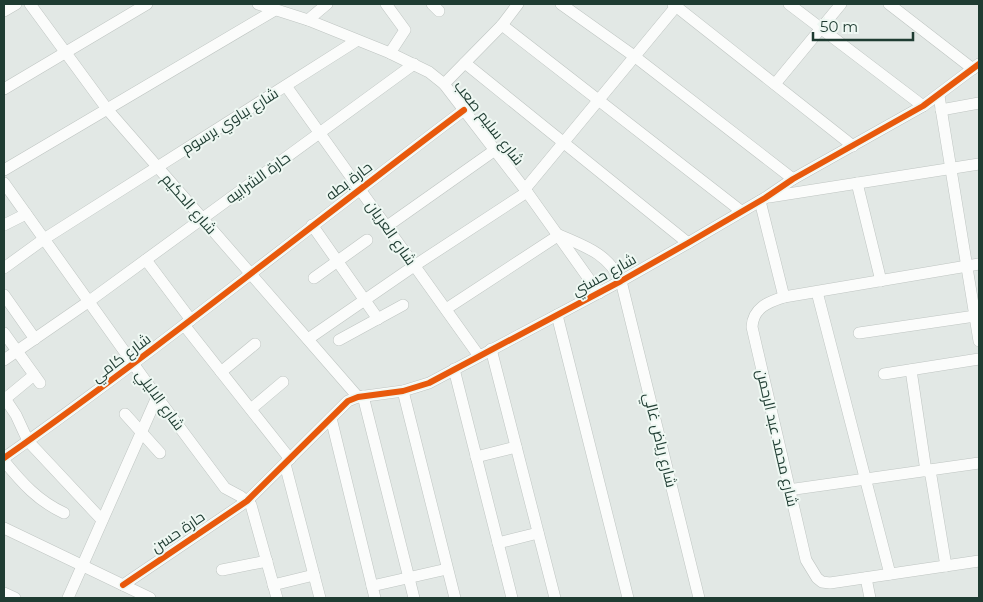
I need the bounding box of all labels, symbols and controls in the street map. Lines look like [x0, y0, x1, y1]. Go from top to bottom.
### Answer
scale bar [813, 10, 913, 42]
text: 50 m [820, 17, 858, 36]
street label: شارع سليم صعب [449, 77, 528, 170]
street label: شارع بباوي برسوم [178, 83, 283, 160]
street label: حارة الشرابيه [221, 148, 294, 208]
street label: حارة بطه [322, 157, 376, 204]
street label: شارع الحكيم [156, 169, 221, 239]
street label: شارع العريان [361, 197, 421, 270]
street label: شارع حسني [568, 249, 641, 303]
street label: شارع كامي [87, 329, 156, 389]
street label: شارع الاليلي [129, 365, 189, 436]
street label: شارع محمد عبد الرحمن [750, 367, 803, 509]
street label: شارع رياض غالي [637, 391, 681, 490]
street label: حارة حسن [147, 507, 209, 557]

